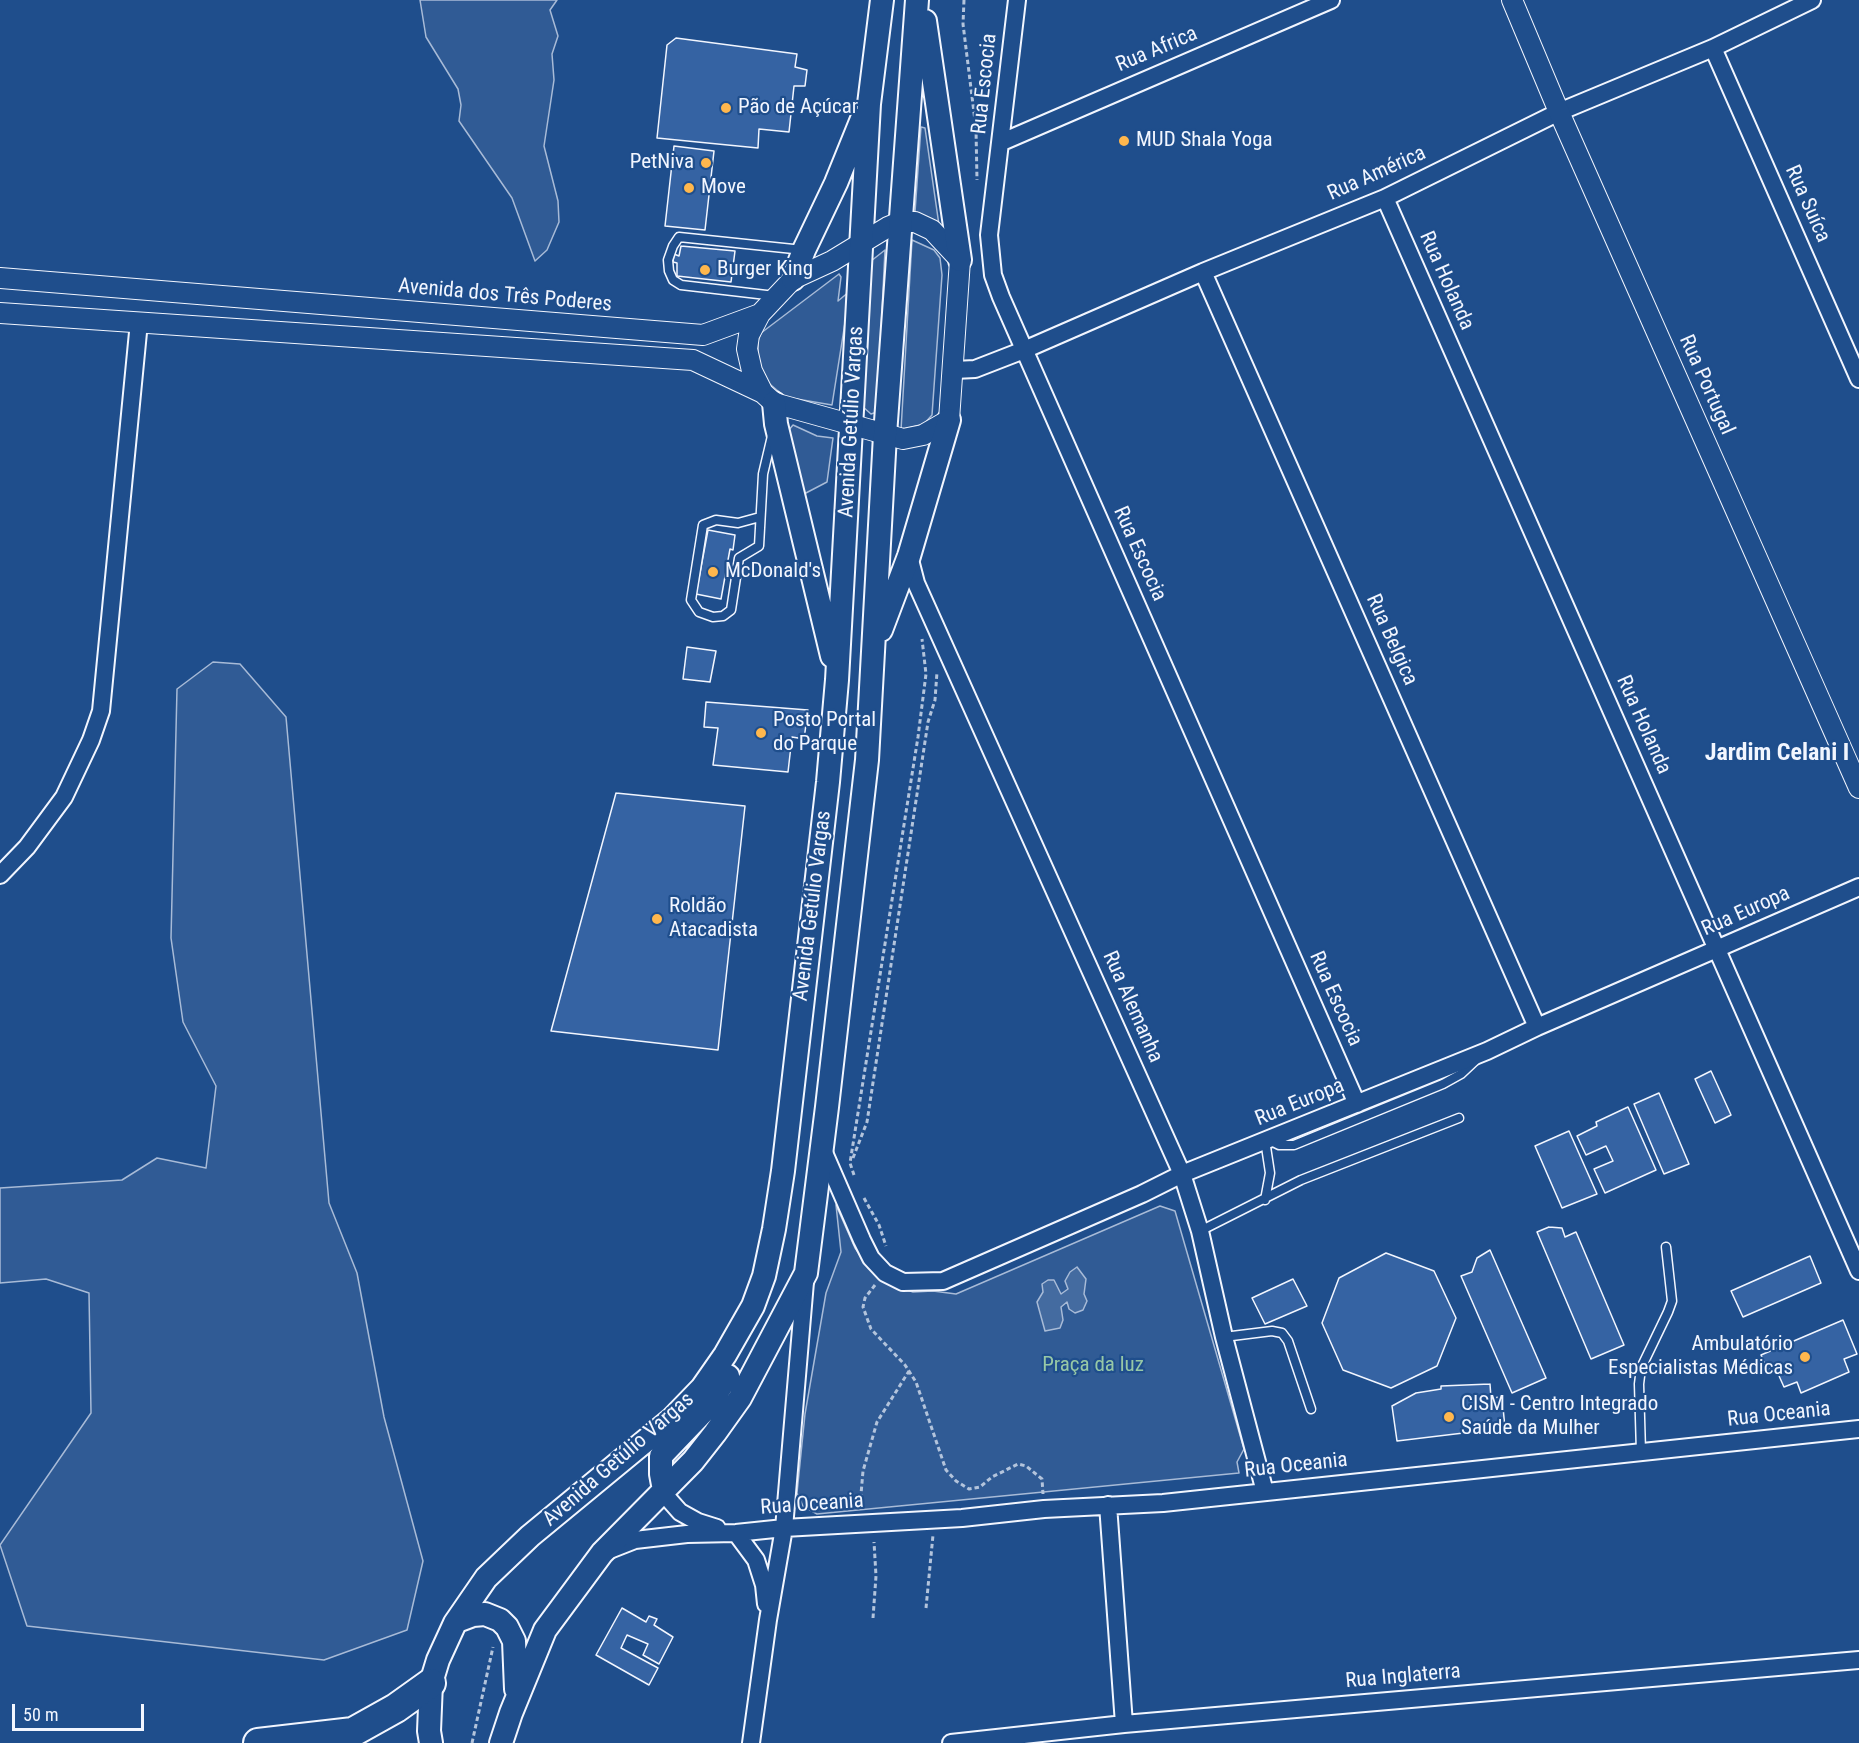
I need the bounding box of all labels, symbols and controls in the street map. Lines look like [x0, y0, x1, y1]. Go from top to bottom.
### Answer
street label: Rua Africa [1113, 22, 1201, 78]
street label: Rua Escocia [967, 32, 1003, 136]
place label: Pão de Açúcar [738, 95, 858, 121]
marker: Pão de Açúcar [719, 101, 733, 115]
place label: MUD Shala Yoga [1136, 128, 1273, 154]
marker: MUD Shala Yoga [1117, 134, 1131, 148]
street label: Rua América [1324, 141, 1430, 207]
place label: PetNiva [630, 150, 694, 176]
marker: PetNiva [699, 156, 713, 170]
street label: Rua Suíca [1779, 161, 1835, 247]
place label: Move [701, 175, 746, 201]
marker: Move [682, 181, 696, 195]
street label: Rua Holanda [1413, 228, 1479, 334]
place label: Burger King [717, 257, 813, 283]
marker: Burger King [698, 263, 712, 277]
street label: Avenida dos Três Poderes [397, 274, 613, 318]
street label: Avenida Getúlio Vargas [834, 326, 870, 518]
street label: Rua Portugal [1673, 331, 1739, 439]
street label: Rua Escocia [1107, 503, 1171, 605]
place label: McDonald's [725, 559, 821, 585]
marker: McDonald's [706, 565, 720, 579]
street label: Rua Belgica [1360, 590, 1422, 690]
street label: Rua Holanda [1610, 672, 1676, 778]
place label: Posto Portal do Parque [773, 708, 876, 758]
marker: Posto Portal do Parque [754, 726, 768, 740]
district label: Jardim Celani I [1705, 740, 1849, 768]
street label: Avenida Getúlio Vargas [789, 809, 837, 1003]
street label: Rua Europa [1698, 881, 1794, 943]
place label: Roldão Atacadista [669, 894, 758, 944]
marker: Roldão Atacadista [650, 912, 664, 926]
street label: Rua Alemanha [1096, 947, 1168, 1067]
street label: Rua Escocia [1303, 948, 1367, 1050]
street label: Rua Europa [1252, 1074, 1348, 1132]
place label: Ambulatório Especialistas Médicas [1608, 1332, 1793, 1382]
marker: Ambulatório Especialistas Médicas [1798, 1350, 1812, 1364]
park label: Praça da luz [1042, 1353, 1144, 1379]
street label: Avenida Getúlio Vargas [538, 1388, 700, 1532]
place label: CISM - Centro Integrado Saúde da Mulher [1461, 1392, 1658, 1442]
street label: Rua Oceania [1726, 1397, 1832, 1433]
marker: CISM - Centro Integrado Saúde da Mulher [1442, 1410, 1456, 1424]
street label: Rua Oceania [1243, 1448, 1349, 1484]
street label: Rua Oceania [760, 1489, 864, 1521]
street label: Rua Inglaterra [1344, 1659, 1462, 1695]
scale bar [15, 1692, 147, 1730]
text: 50 m [23, 1704, 58, 1725]

